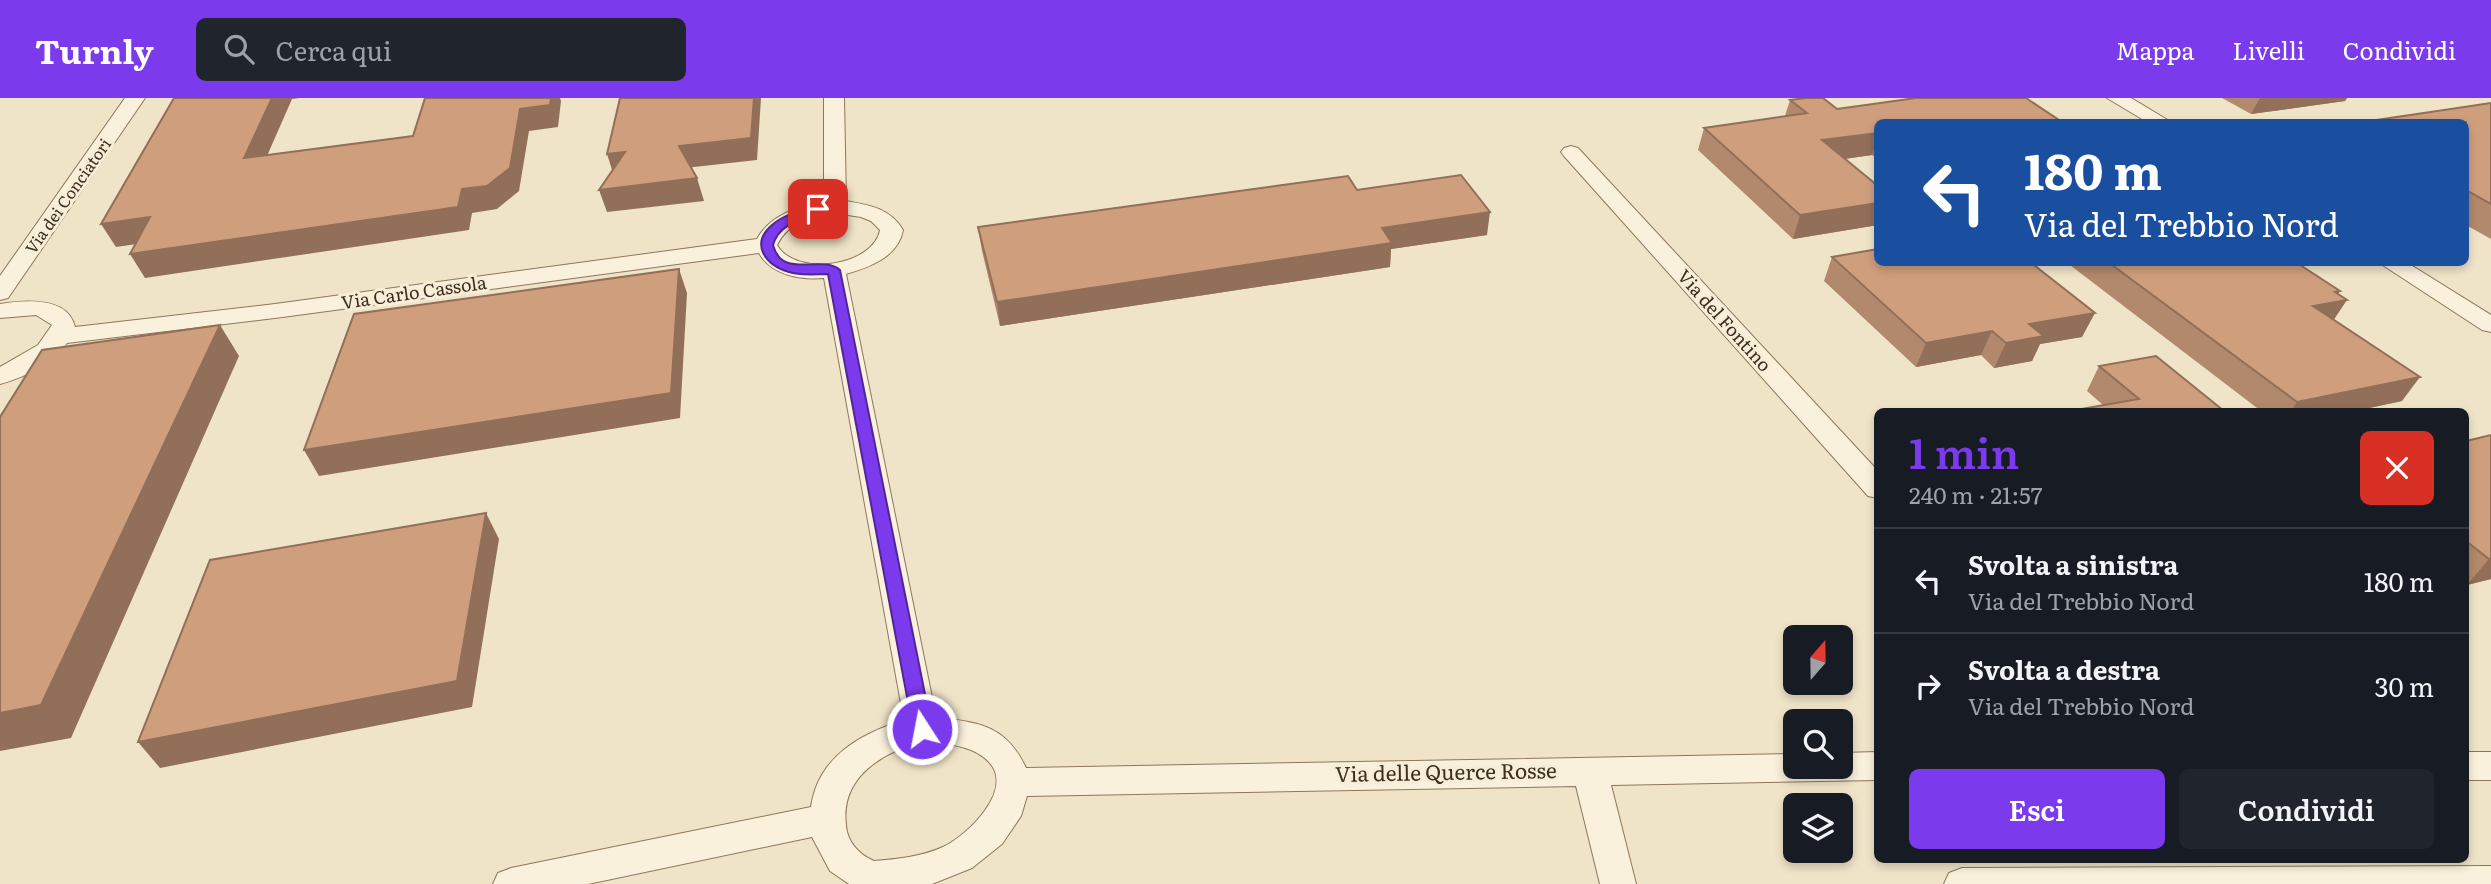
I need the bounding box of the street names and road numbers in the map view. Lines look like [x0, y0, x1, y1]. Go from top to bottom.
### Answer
street label: Via dei Conciatori [18, 133, 116, 258]
street label: Via del Fontino [1672, 263, 1779, 377]
street label: Via Carlo Cassola [339, 268, 489, 315]
street label: Via delle Querce Rosse [1335, 753, 1557, 788]

